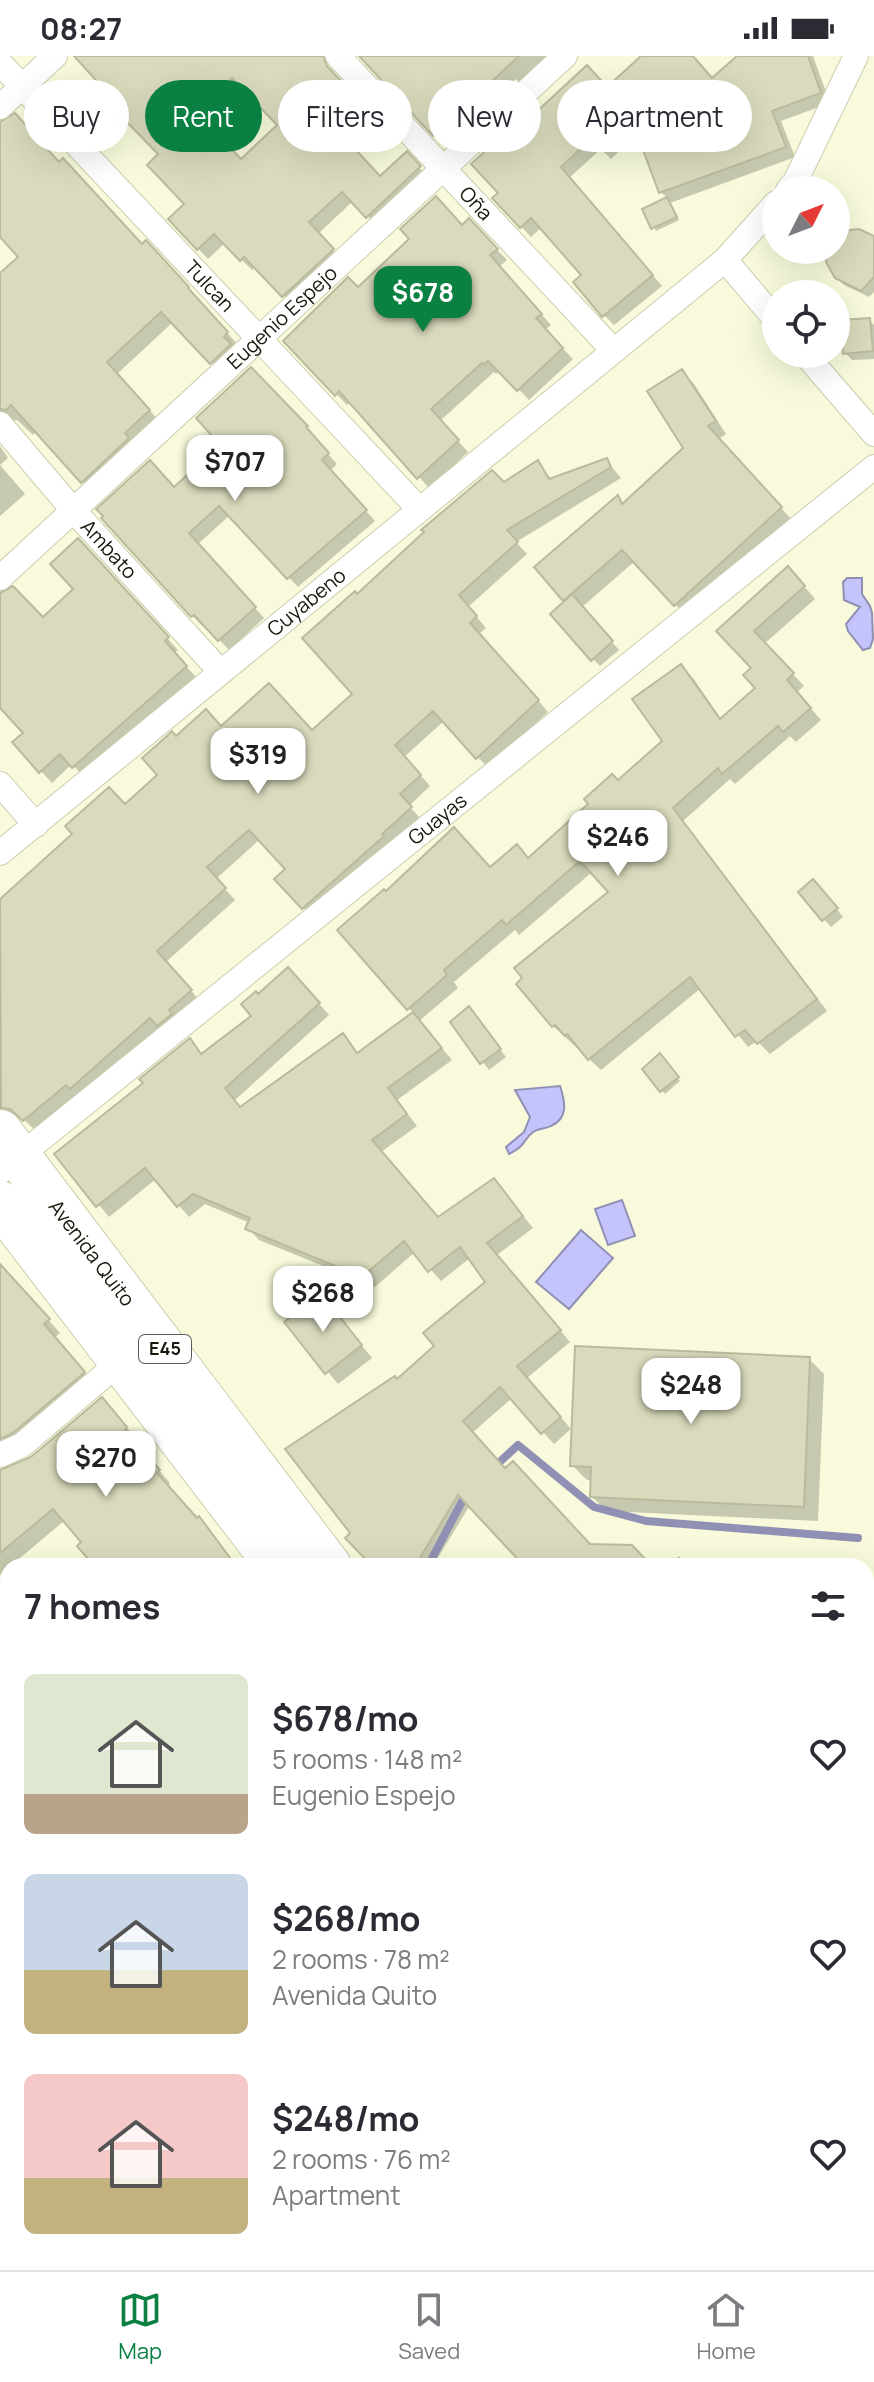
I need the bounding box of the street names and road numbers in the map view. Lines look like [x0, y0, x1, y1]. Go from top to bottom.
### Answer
street label: Oña [454, 180, 499, 226]
street label: Tulcan [179, 254, 241, 317]
street label: Eugenio Espejo [221, 259, 343, 375]
street label: Ambato [75, 513, 144, 585]
street label: Cuyabeno [261, 561, 351, 642]
street label: Guayas [402, 787, 472, 851]
street label: Avenida Quito [43, 1194, 141, 1312]
road number: E45 [139, 1335, 191, 1363]

